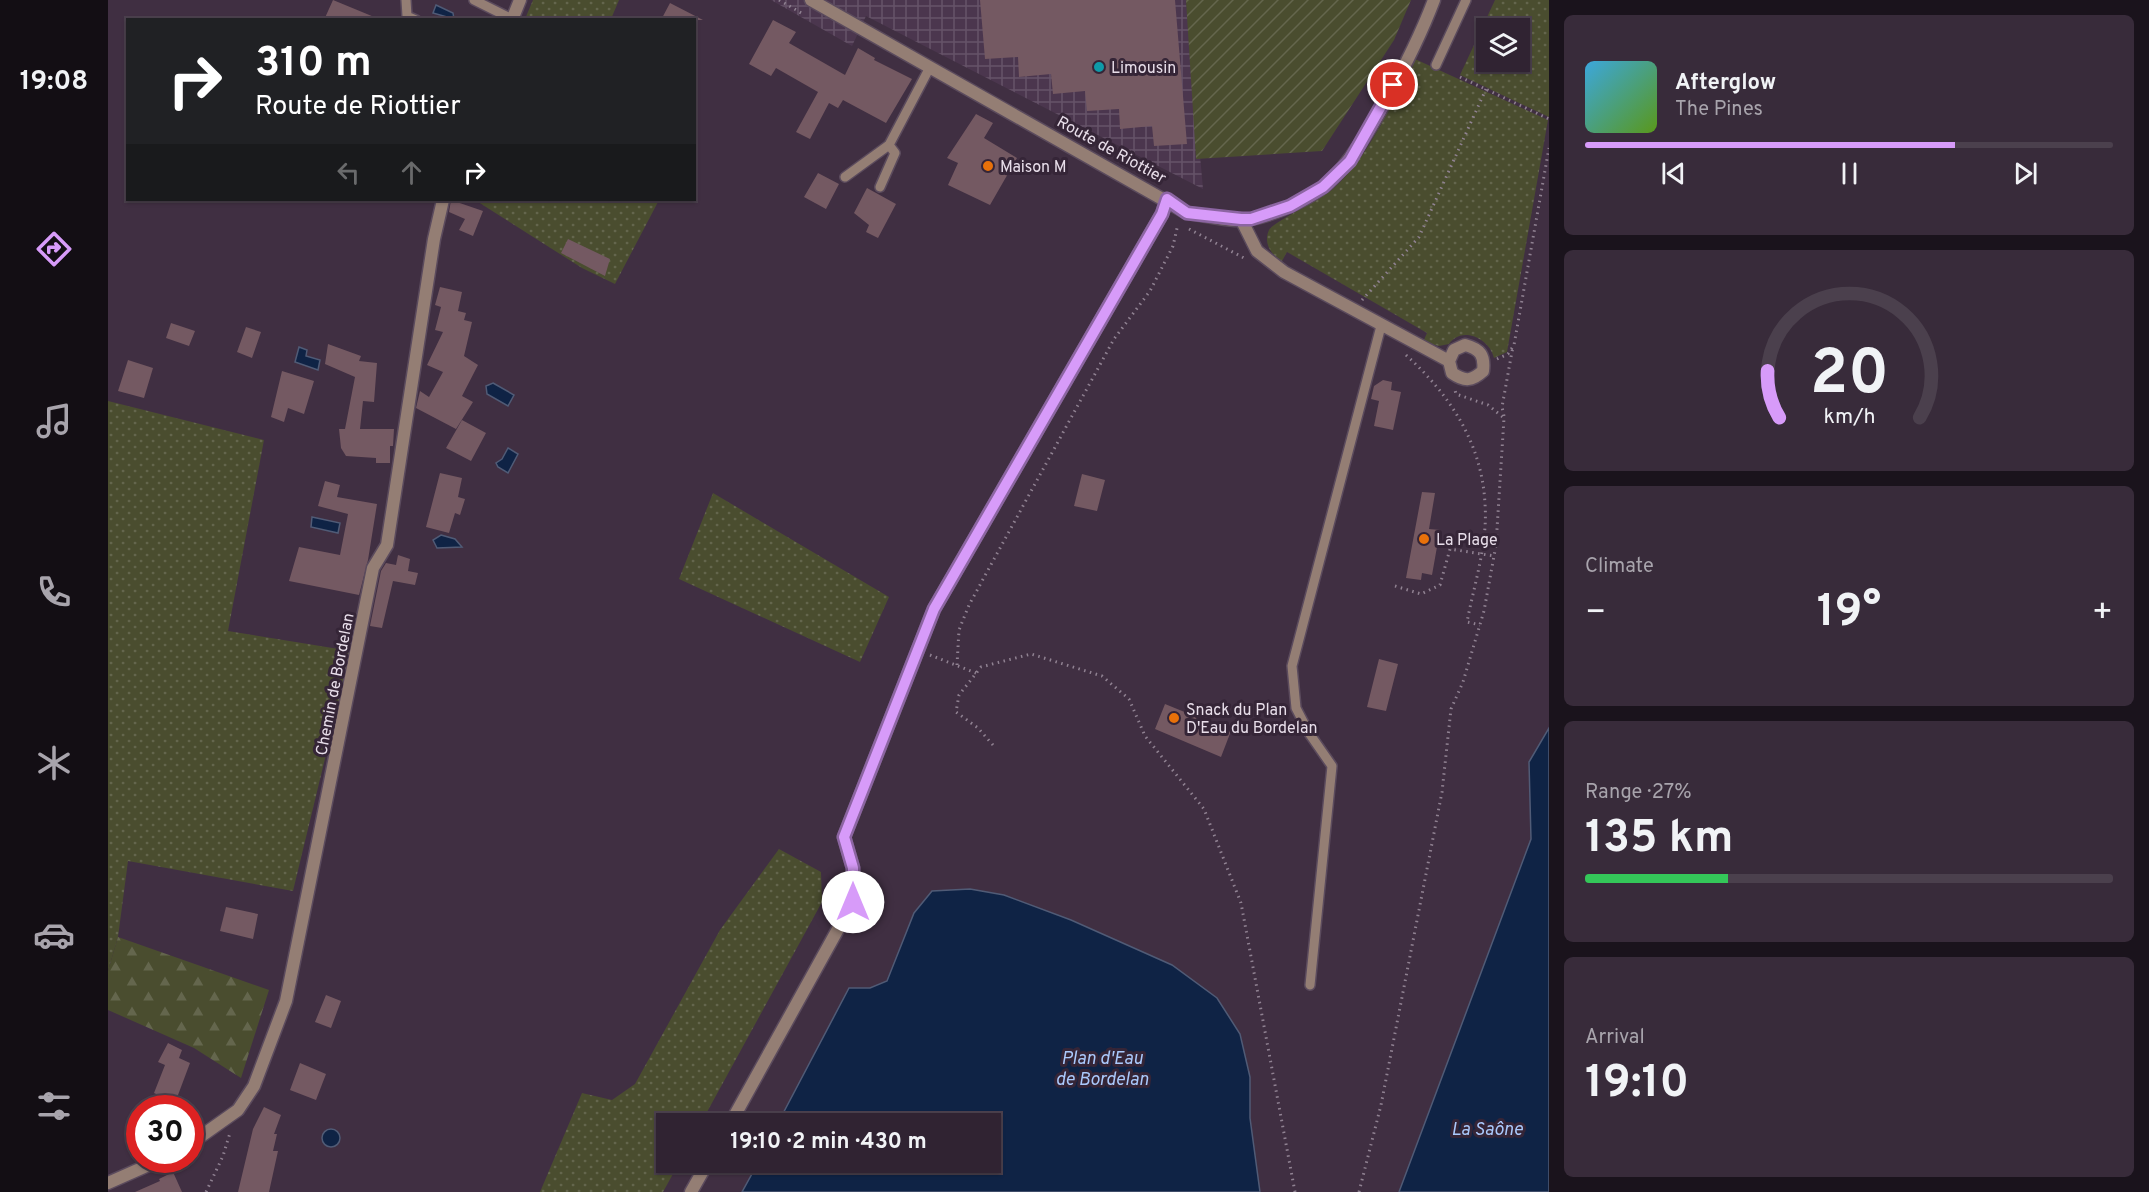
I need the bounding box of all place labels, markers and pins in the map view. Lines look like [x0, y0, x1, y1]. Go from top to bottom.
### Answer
place label: Limousin [1111, 59, 1176, 79]
pin [1367, 59, 1418, 110]
marker: Limousin [1092, 60, 1106, 74]
place label: Maison M [1000, 158, 1067, 178]
marker: Maison M [981, 159, 995, 173]
place label: La Plage [1436, 531, 1498, 551]
marker: La Plage [1417, 532, 1431, 546]
place label: Snack du Plan D'Eau du Bordelan [1186, 701, 1318, 739]
marker: Snack du Plan D'Eau du Bordelan [1167, 711, 1181, 725]

